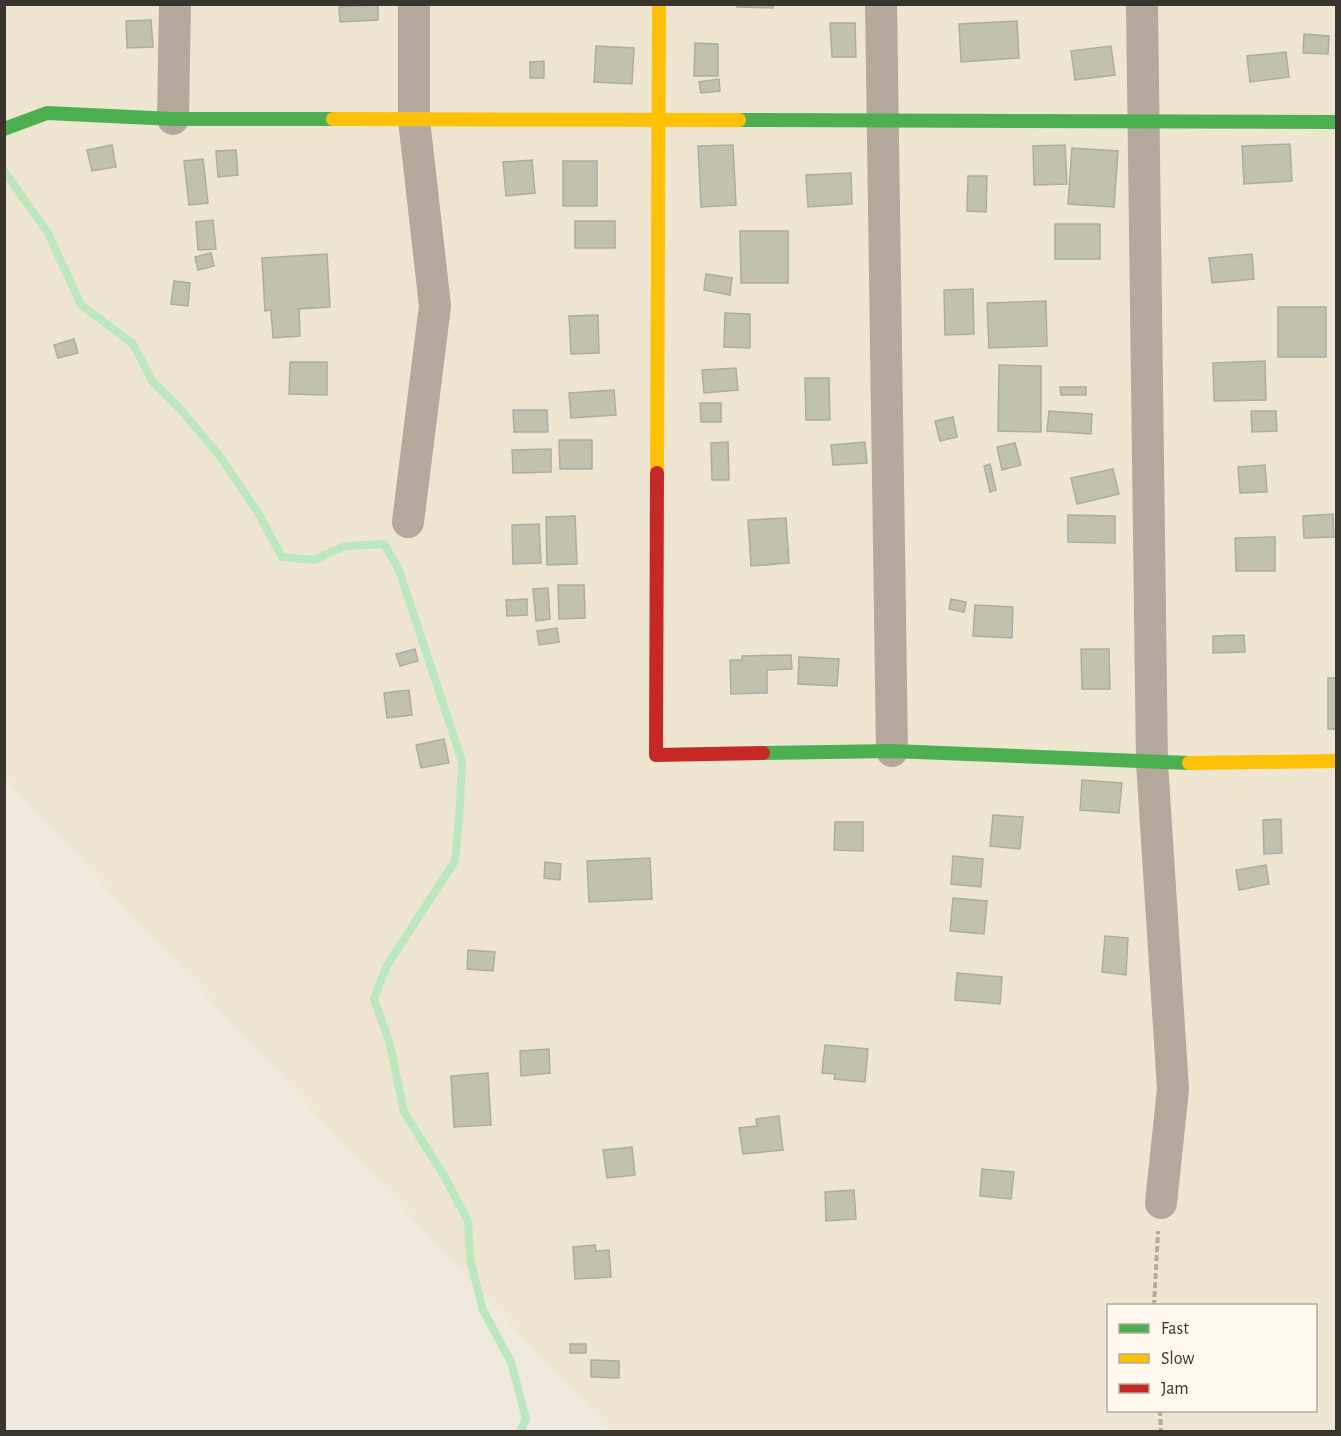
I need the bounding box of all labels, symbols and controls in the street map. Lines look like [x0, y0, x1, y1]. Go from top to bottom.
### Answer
legend [1107, 1304, 1317, 1412]
text: Fast [1161, 1320, 1189, 1338]
text: Slow [1161, 1350, 1194, 1368]
text: Jam [1161, 1380, 1189, 1398]

